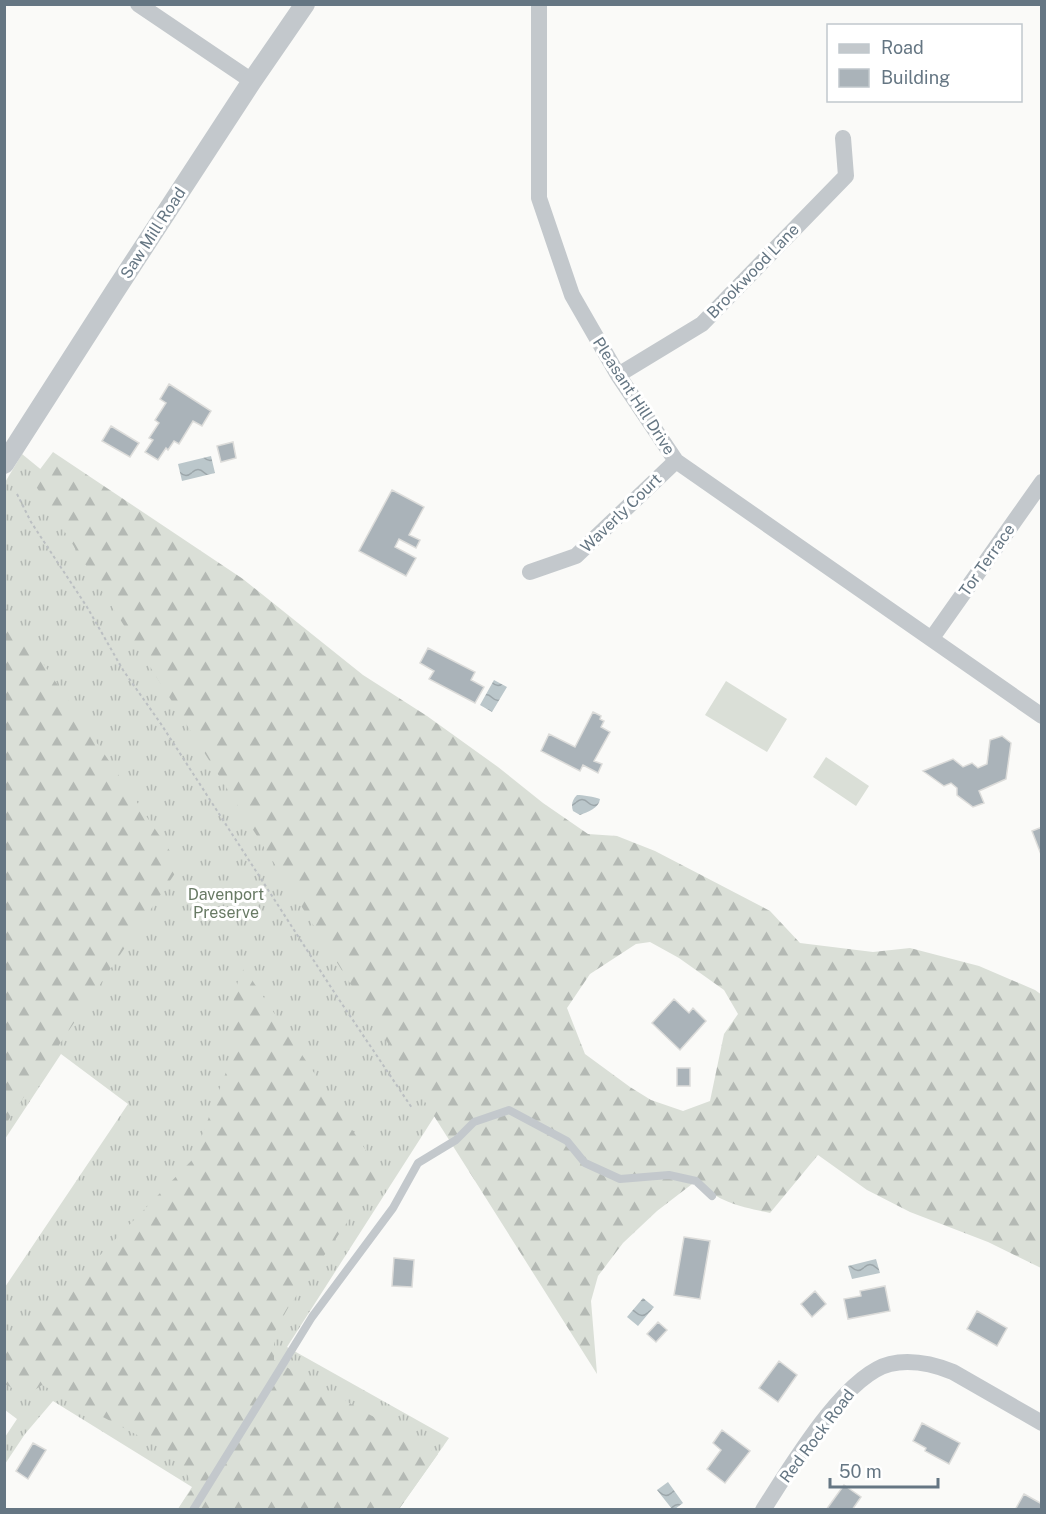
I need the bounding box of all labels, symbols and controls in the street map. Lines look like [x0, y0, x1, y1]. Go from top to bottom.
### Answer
legend [827, 24, 1022, 102]
text: Road [881, 37, 924, 58]
text: Building [881, 67, 950, 88]
street label: Saw Mill Road [116, 184, 190, 282]
street label: Brookwood Lane [703, 220, 803, 322]
street label: Pleasant Hill Drive [589, 334, 679, 458]
street label: Waverly Court [577, 470, 665, 556]
street label: Tor Terrace [955, 520, 1019, 600]
park label: Davenport Preserve [188, 885, 264, 922]
street label: Red Rock Road [776, 1386, 858, 1486]
scale bar [830, 1451, 938, 1489]
text: 50 m [839, 1461, 882, 1482]

